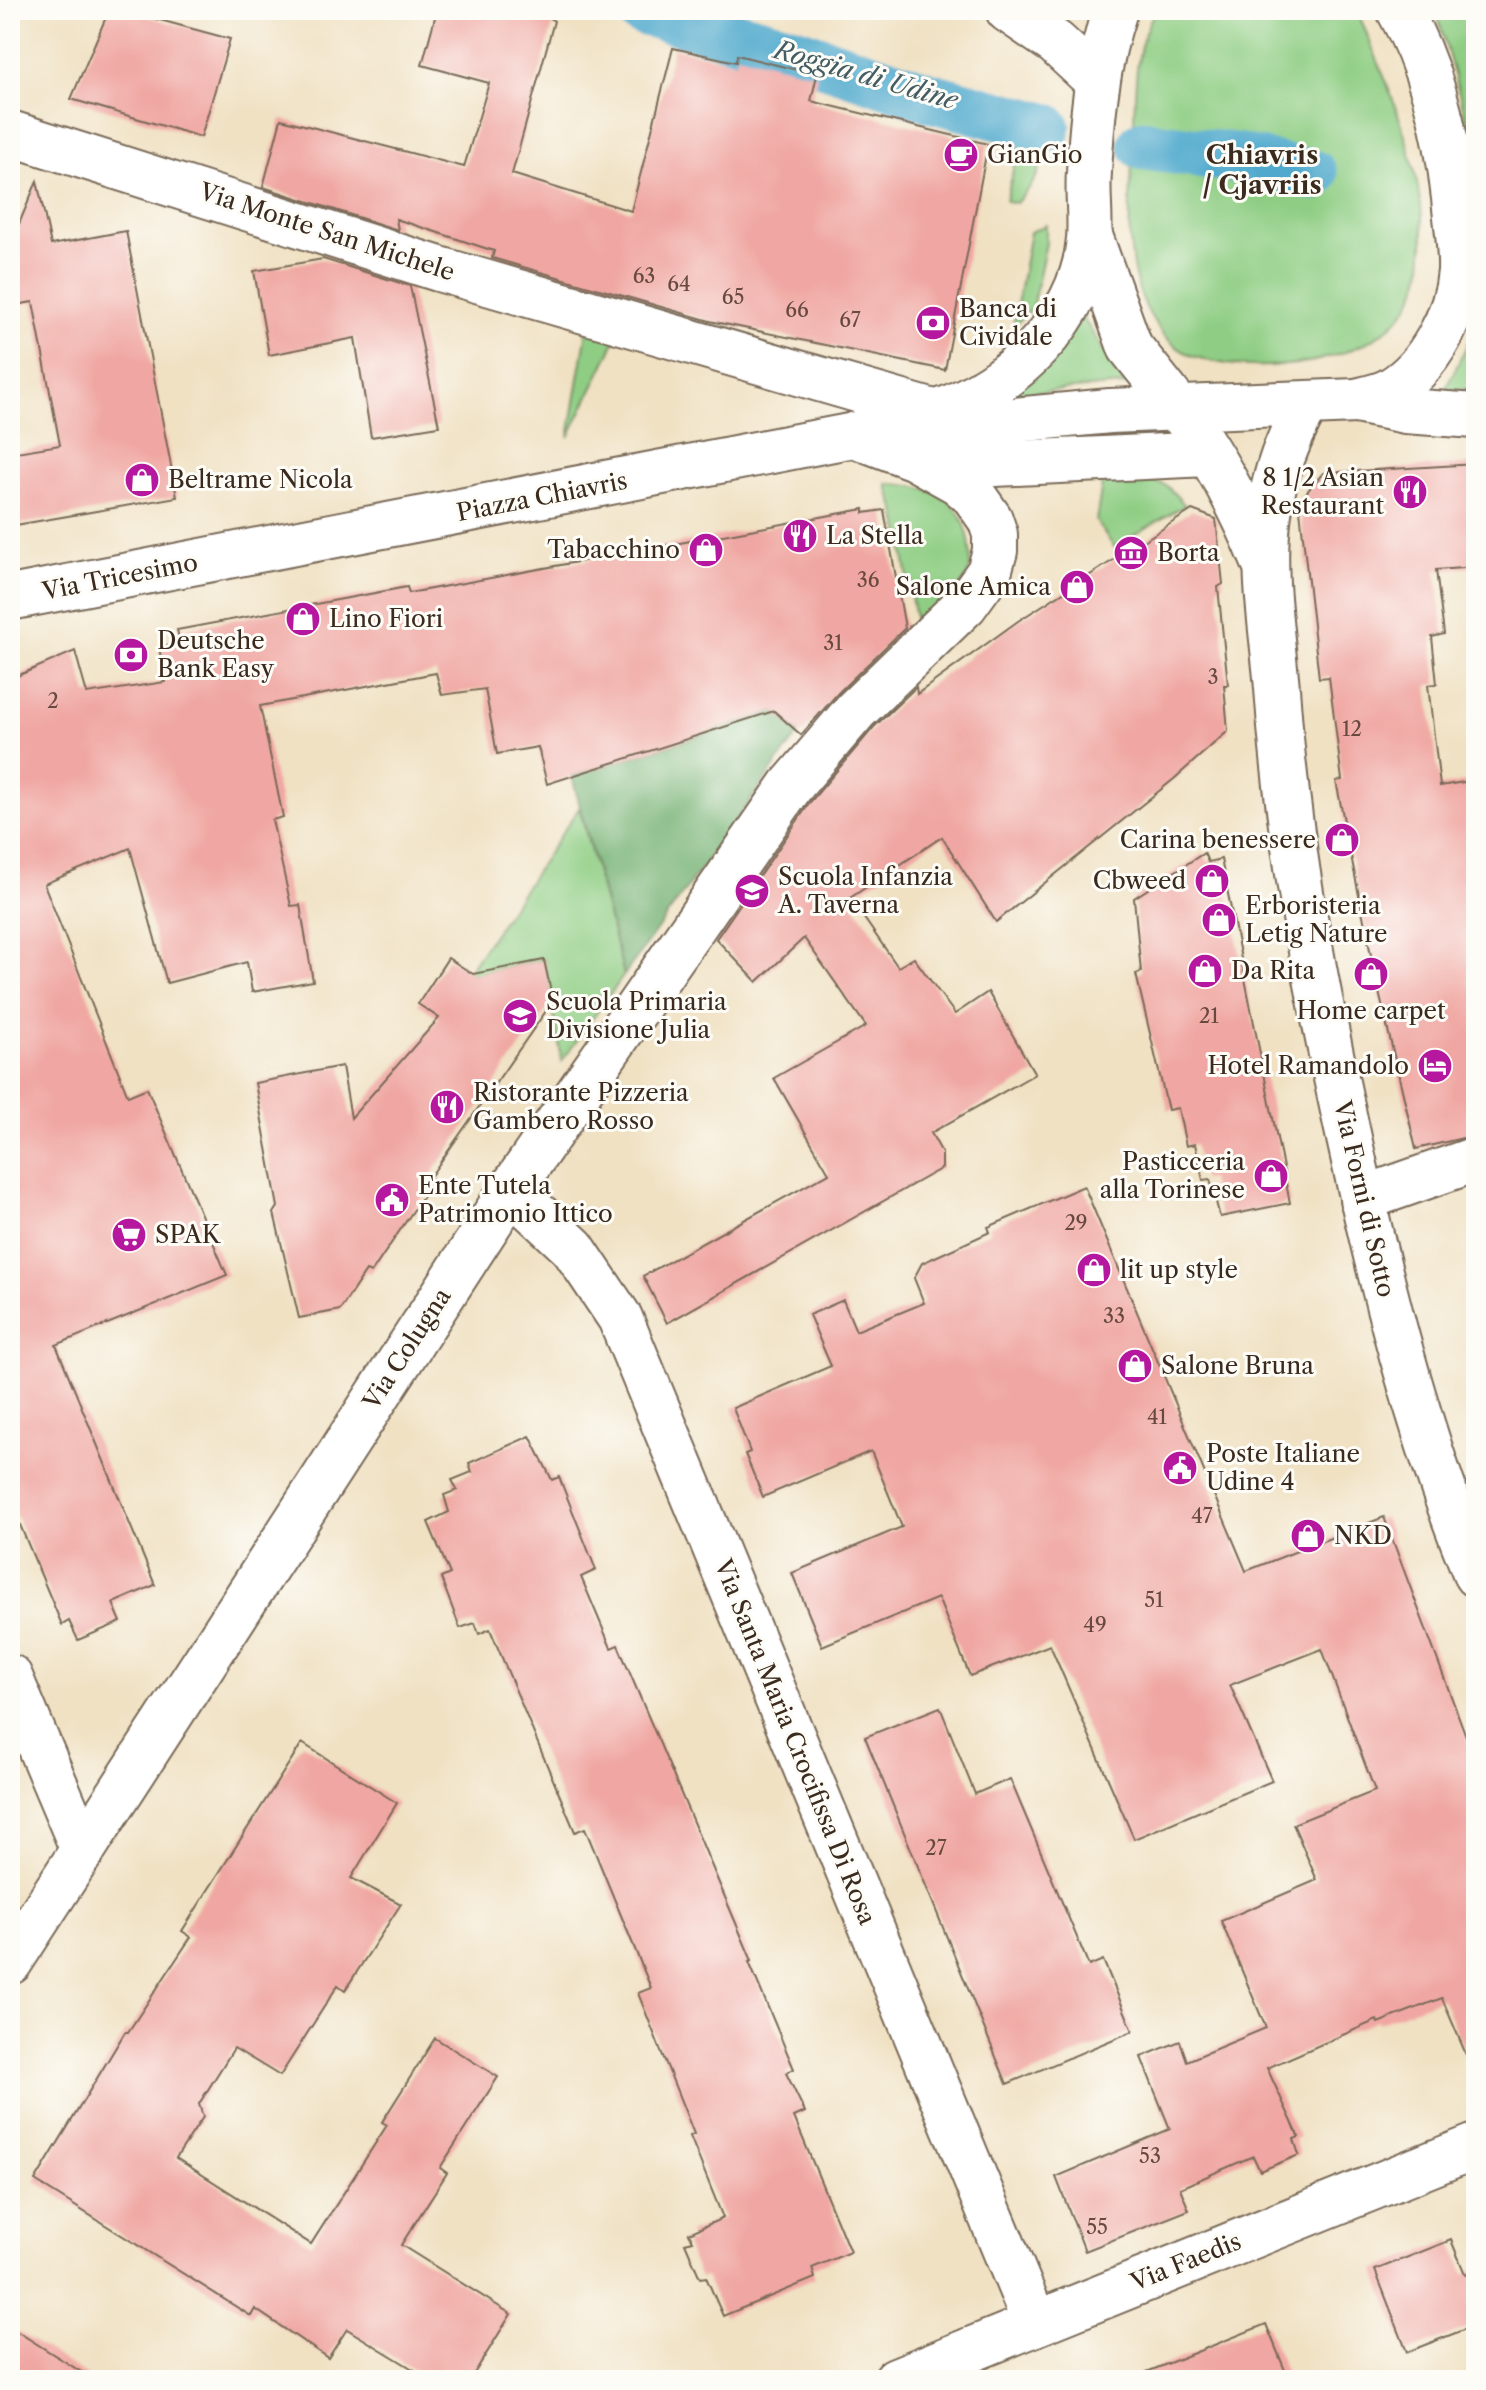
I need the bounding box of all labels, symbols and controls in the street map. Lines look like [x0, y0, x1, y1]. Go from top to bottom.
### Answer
water label: Roggia di Udine [769, 33, 963, 117]
cafe icon: GianGio [942, 136, 980, 174]
district label: Chiavris / Cjavriis [1202, 139, 1322, 201]
place label: GianGio [987, 140, 1082, 169]
street label: Via Monte San Michele [195, 176, 458, 287]
house number: 63 [633, 264, 655, 288]
house number: 64 [667, 272, 691, 296]
house number: 65 [722, 285, 744, 309]
place label: Banca di Cividale [959, 294, 1057, 351]
house number: 66 [785, 298, 809, 322]
bank icon: Banca di Cividale [914, 304, 952, 342]
house number: 67 [839, 308, 861, 332]
shop icon: Beltrame Nicola [123, 461, 161, 499]
place label: 8 1/2 Asian Restaurant [1261, 463, 1385, 520]
place label: Beltrame Nicola [168, 465, 353, 494]
street label: Piazza Chiavris [454, 466, 630, 527]
restaurant icon: 8 1/2 Asian Restaurant [1391, 473, 1429, 511]
restaurant icon: La Stella [781, 517, 819, 555]
place label: La Stella [826, 521, 924, 550]
shop icon: Tabacchino [687, 531, 725, 569]
museum icon: Borta [1112, 534, 1150, 572]
place label: Tabacchino [547, 535, 680, 564]
place label: Borta [1157, 538, 1220, 567]
street label: Via Tricesimo [39, 547, 200, 606]
house number: 36 [857, 568, 879, 592]
shop icon: Salone Amica [1058, 568, 1096, 606]
place label: Salone Amica [896, 572, 1051, 601]
shop icon: Lino Fiori [284, 600, 322, 638]
place label: Lino Fiori [329, 604, 443, 633]
place label: Deutsche Bank Easy [157, 626, 275, 683]
house number: 31 [823, 631, 843, 655]
bank icon: Deutsche Bank Easy [112, 636, 150, 674]
house number: 3 [1207, 665, 1219, 689]
house number: 2 [47, 689, 59, 713]
house number: 12 [1342, 717, 1362, 741]
shop icon: Carina benessere [1323, 821, 1361, 859]
place label: Carina benessere [1120, 825, 1316, 854]
place label: Scuola Infanzia A. Taverna [777, 862, 953, 919]
shop icon: Cbweed [1193, 862, 1231, 900]
place label: Cbweed [1093, 866, 1186, 895]
school or university icon: Scuola Infanzia A. Taverna [733, 872, 771, 910]
place label: Erboristeria Letig Nature [1245, 891, 1387, 948]
shop icon: Erboristeria Letig Nature [1200, 901, 1238, 939]
shop icon: Da Rita [1186, 952, 1224, 990]
shop icon: Home carpet [1352, 955, 1390, 993]
place label: Da Rita [1231, 956, 1316, 985]
place label: Scuola Primaria Divisione Julia [546, 987, 727, 1044]
place label: Home carpet [1297, 996, 1446, 1025]
school or university icon: Scuola Primaria Divisione Julia [501, 997, 539, 1035]
house number: 21 [1199, 1004, 1220, 1028]
hotel icon: Hotel Ramandolo [1416, 1047, 1454, 1085]
place label: Hotel Ramandolo [1207, 1051, 1409, 1080]
place label: Ristorante Pizzeria Gambero Rosso [473, 1078, 689, 1135]
restaurant icon: Ristorante Pizzeria Gambero Rosso [428, 1088, 466, 1126]
street label: Via Forni di Sotto [1328, 1097, 1401, 1300]
place label: Pasticceria alla Torinese [1100, 1147, 1245, 1204]
shop icon: Pasticceria alla Torinese [1252, 1157, 1290, 1195]
place label: Ente Tutela Patrimonio Ittico [418, 1171, 613, 1228]
public building icon: Ente Tutela Patrimonio Ittico [373, 1181, 411, 1219]
house number: 29 [1064, 1211, 1088, 1235]
supermarket icon: SPAK [110, 1216, 148, 1254]
place label: SPAK [155, 1220, 222, 1249]
shop icon: lit up style [1075, 1251, 1113, 1289]
place label: lit up style [1120, 1255, 1238, 1284]
street label: Via Colugna [356, 1282, 457, 1416]
house number: 33 [1103, 1304, 1125, 1328]
shop icon: Salone Bruna [1116, 1347, 1154, 1385]
place label: Salone Bruna [1161, 1351, 1314, 1380]
house number: 41 [1147, 1405, 1168, 1429]
place label: Poste Italiane Udine 4 [1206, 1439, 1360, 1496]
public building icon: Poste Italiane Udine 4 [1161, 1449, 1199, 1487]
house number: 47 [1191, 1504, 1213, 1528]
shop icon: NKD [1289, 1517, 1327, 1555]
place label: NKD [1334, 1521, 1392, 1550]
street label: Via Santa Maria Crocifissa Di Rosa [708, 1554, 882, 1929]
house number: 51 [1144, 1588, 1164, 1612]
house number: 49 [1083, 1613, 1107, 1637]
house number: 27 [925, 1836, 947, 1860]
house number: 53 [1139, 2144, 1161, 2168]
house number: 55 [1086, 2215, 1108, 2239]
street label: Via Faedis [1125, 2226, 1245, 2297]

